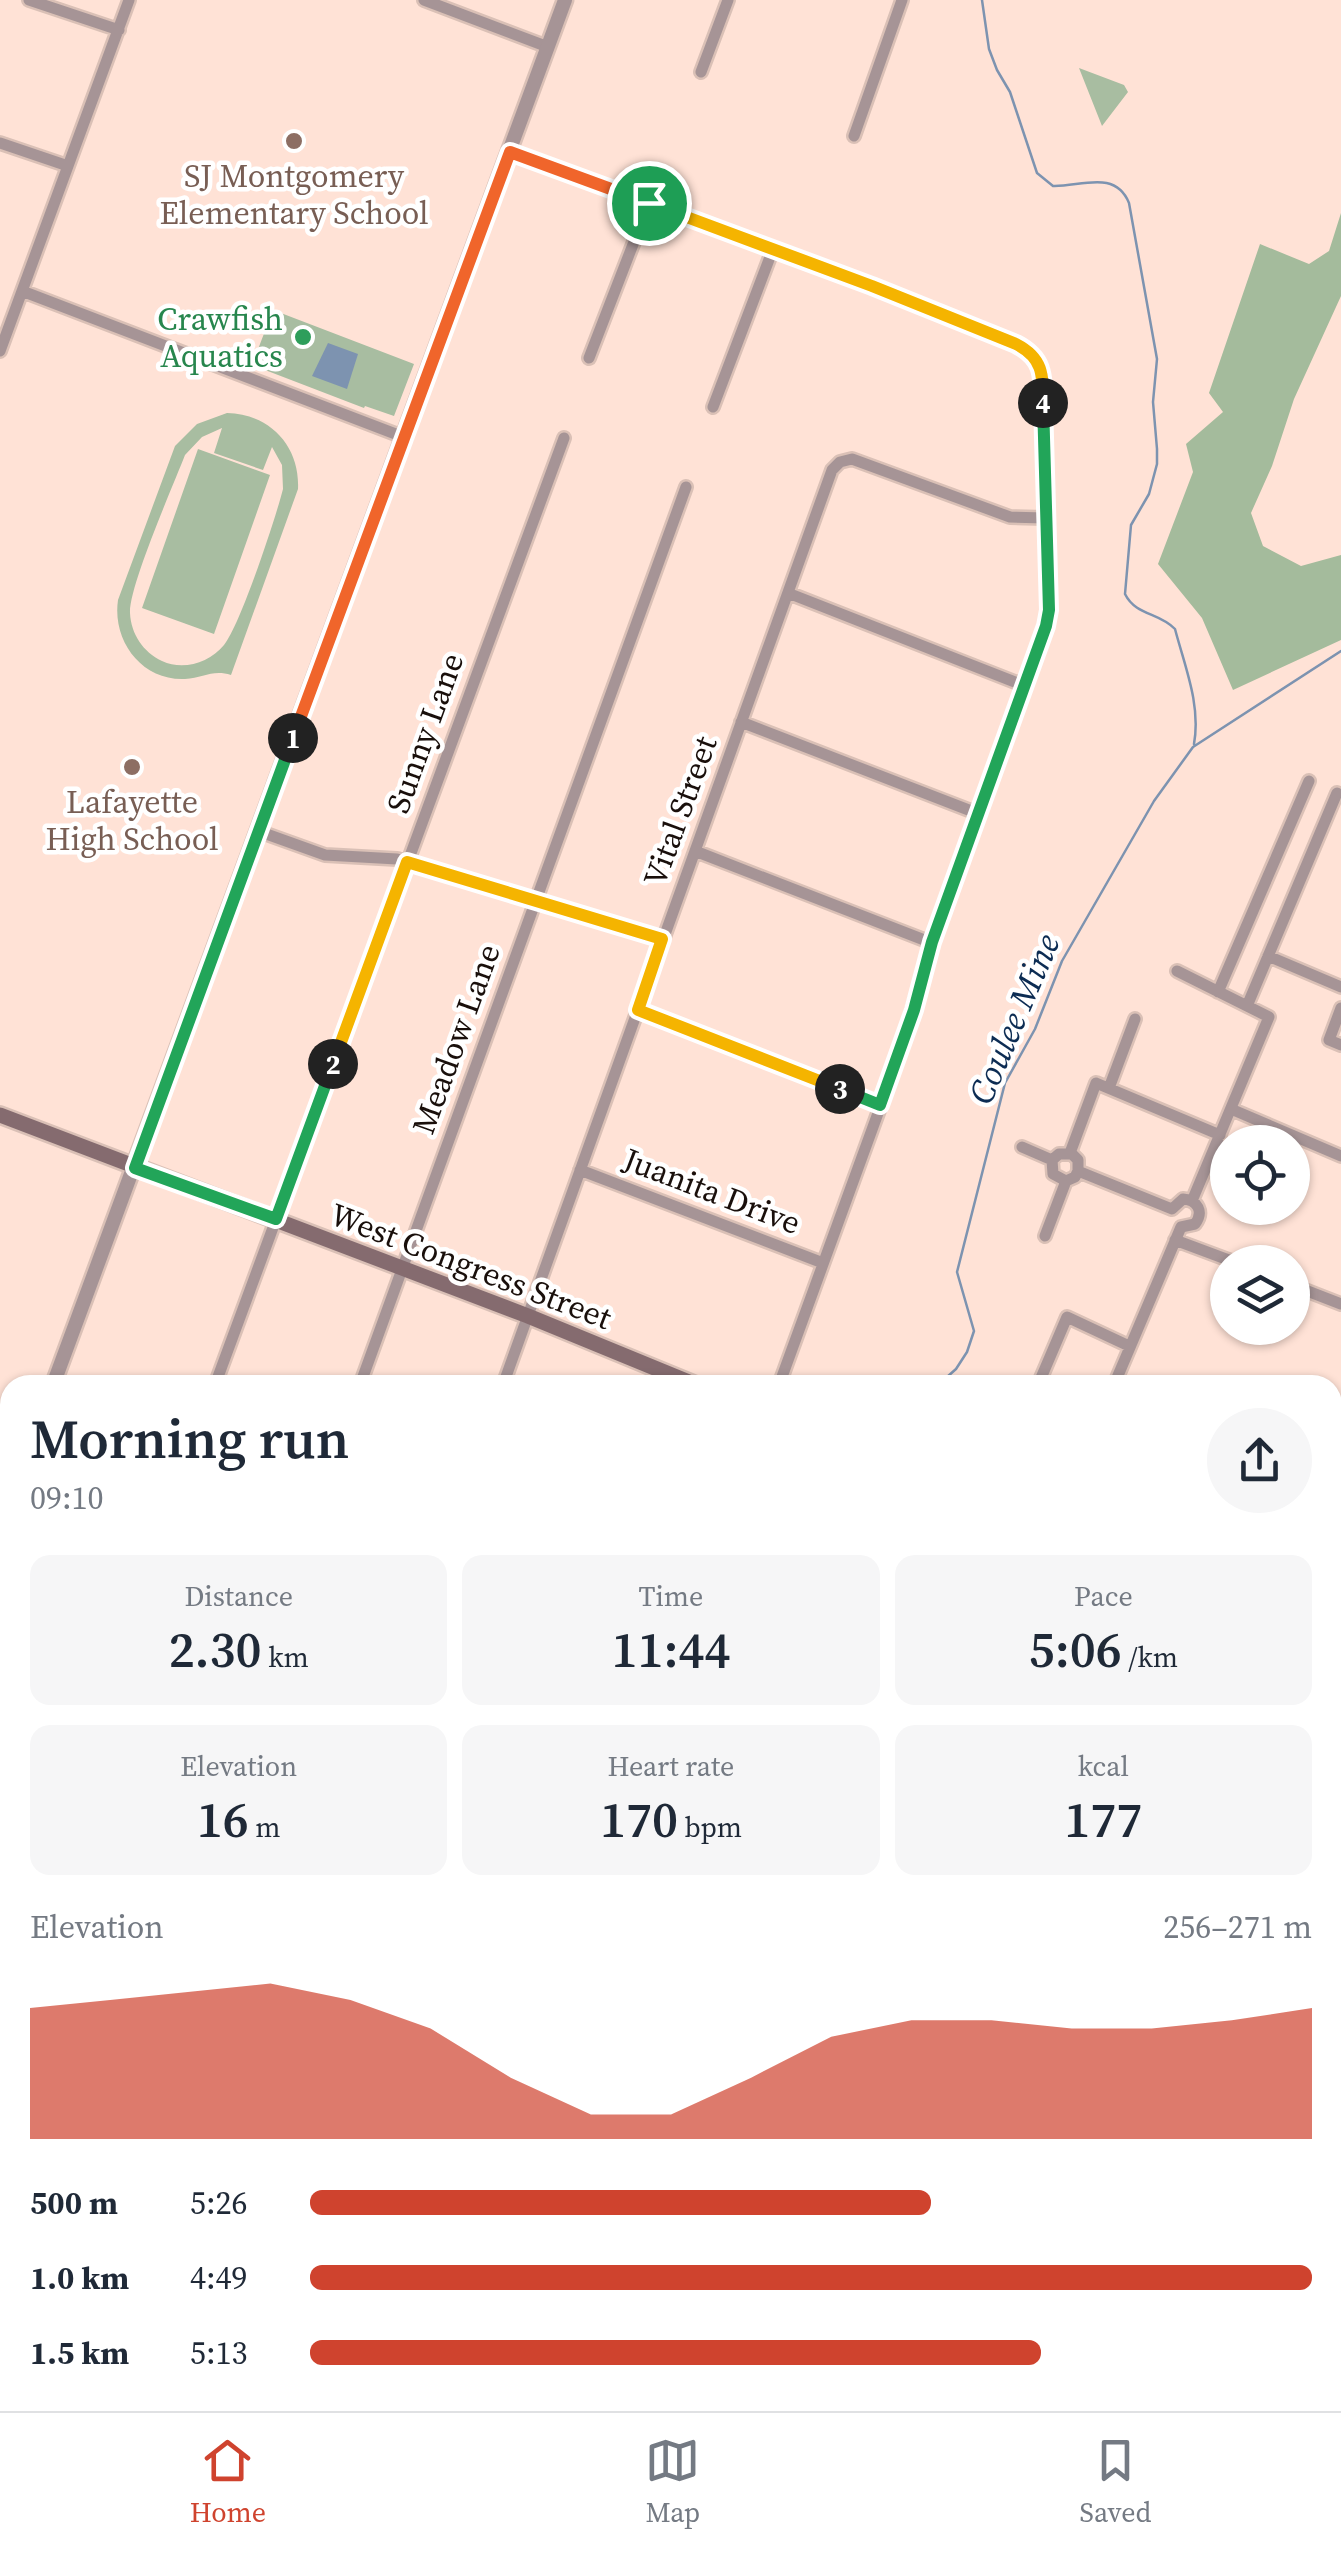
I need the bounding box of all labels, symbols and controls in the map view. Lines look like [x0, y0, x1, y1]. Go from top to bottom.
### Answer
marker: SJ Montgomery Elementary School [283, 130, 305, 152]
place label: SJ Montgomery Elementary School [160, 154, 429, 235]
pin [607, 161, 692, 246]
icon: arrive [622, 176, 677, 231]
place label: Crawfish Aquatics [157, 297, 283, 378]
marker: Crawfish Aquatics [292, 326, 314, 348]
pin: 4 [1018, 378, 1068, 428]
text: 4 [1035, 384, 1051, 422]
street label: Sunny Lane [376, 647, 474, 819]
pin: 1 [268, 713, 318, 763]
text: 1 [285, 719, 301, 757]
street label: Vital Street [633, 729, 728, 892]
marker: Lafayette High School [121, 756, 143, 778]
place label: Lafayette High School [46, 780, 218, 861]
water label: Coulee Mine [957, 927, 1071, 1111]
street label: Meadow Lane [401, 938, 511, 1140]
pin: 2 [308, 1039, 358, 1089]
text: 2 [325, 1045, 341, 1083]
pin: 3 [815, 1064, 865, 1114]
text: 3 [832, 1070, 848, 1108]
map controls [1210, 1125, 1310, 1345]
button: locate [1210, 1125, 1310, 1225]
street label: Juanita Drive [616, 1137, 807, 1245]
street label: West Congress Street [324, 1192, 618, 1340]
button: layers [1210, 1245, 1310, 1345]
text: Morning run [30, 1401, 349, 1476]
button: share [1207, 1408, 1312, 1513]
text: 09:10 [30, 1476, 104, 1520]
text: Distance [184, 1577, 293, 1615]
text: Time [639, 1577, 703, 1615]
text: Pace [1074, 1577, 1133, 1615]
text: 2.30 [169, 1615, 262, 1684]
text: 11:44 [611, 1615, 730, 1684]
text: 5:06 [1029, 1615, 1122, 1684]
text: km [262, 1638, 309, 1676]
text: /km [1122, 1638, 1178, 1676]
text: Elevation [180, 1747, 297, 1785]
text: Heart rate [608, 1747, 734, 1785]
text: kcal [1078, 1747, 1129, 1785]
text: 16 [197, 1785, 249, 1854]
text: 170 [600, 1785, 678, 1854]
text: 177 [1064, 1785, 1142, 1854]
text: m [249, 1808, 281, 1846]
text: bpm [678, 1808, 742, 1846]
text: Elevation [30, 1905, 164, 1949]
text: 256–271 m [1163, 1905, 1312, 1949]
text: 500 m [30, 2181, 118, 2225]
text: 5:26 [190, 2181, 248, 2225]
text: 1.0 km [30, 2256, 129, 2300]
text: 4:49 [190, 2256, 248, 2300]
text: 1.5 km [30, 2331, 129, 2375]
text: 5:13 [190, 2331, 248, 2375]
tab: Home [190, 2433, 266, 2531]
tab: Map [645, 2433, 700, 2531]
tab: Saved [1080, 2433, 1151, 2531]

